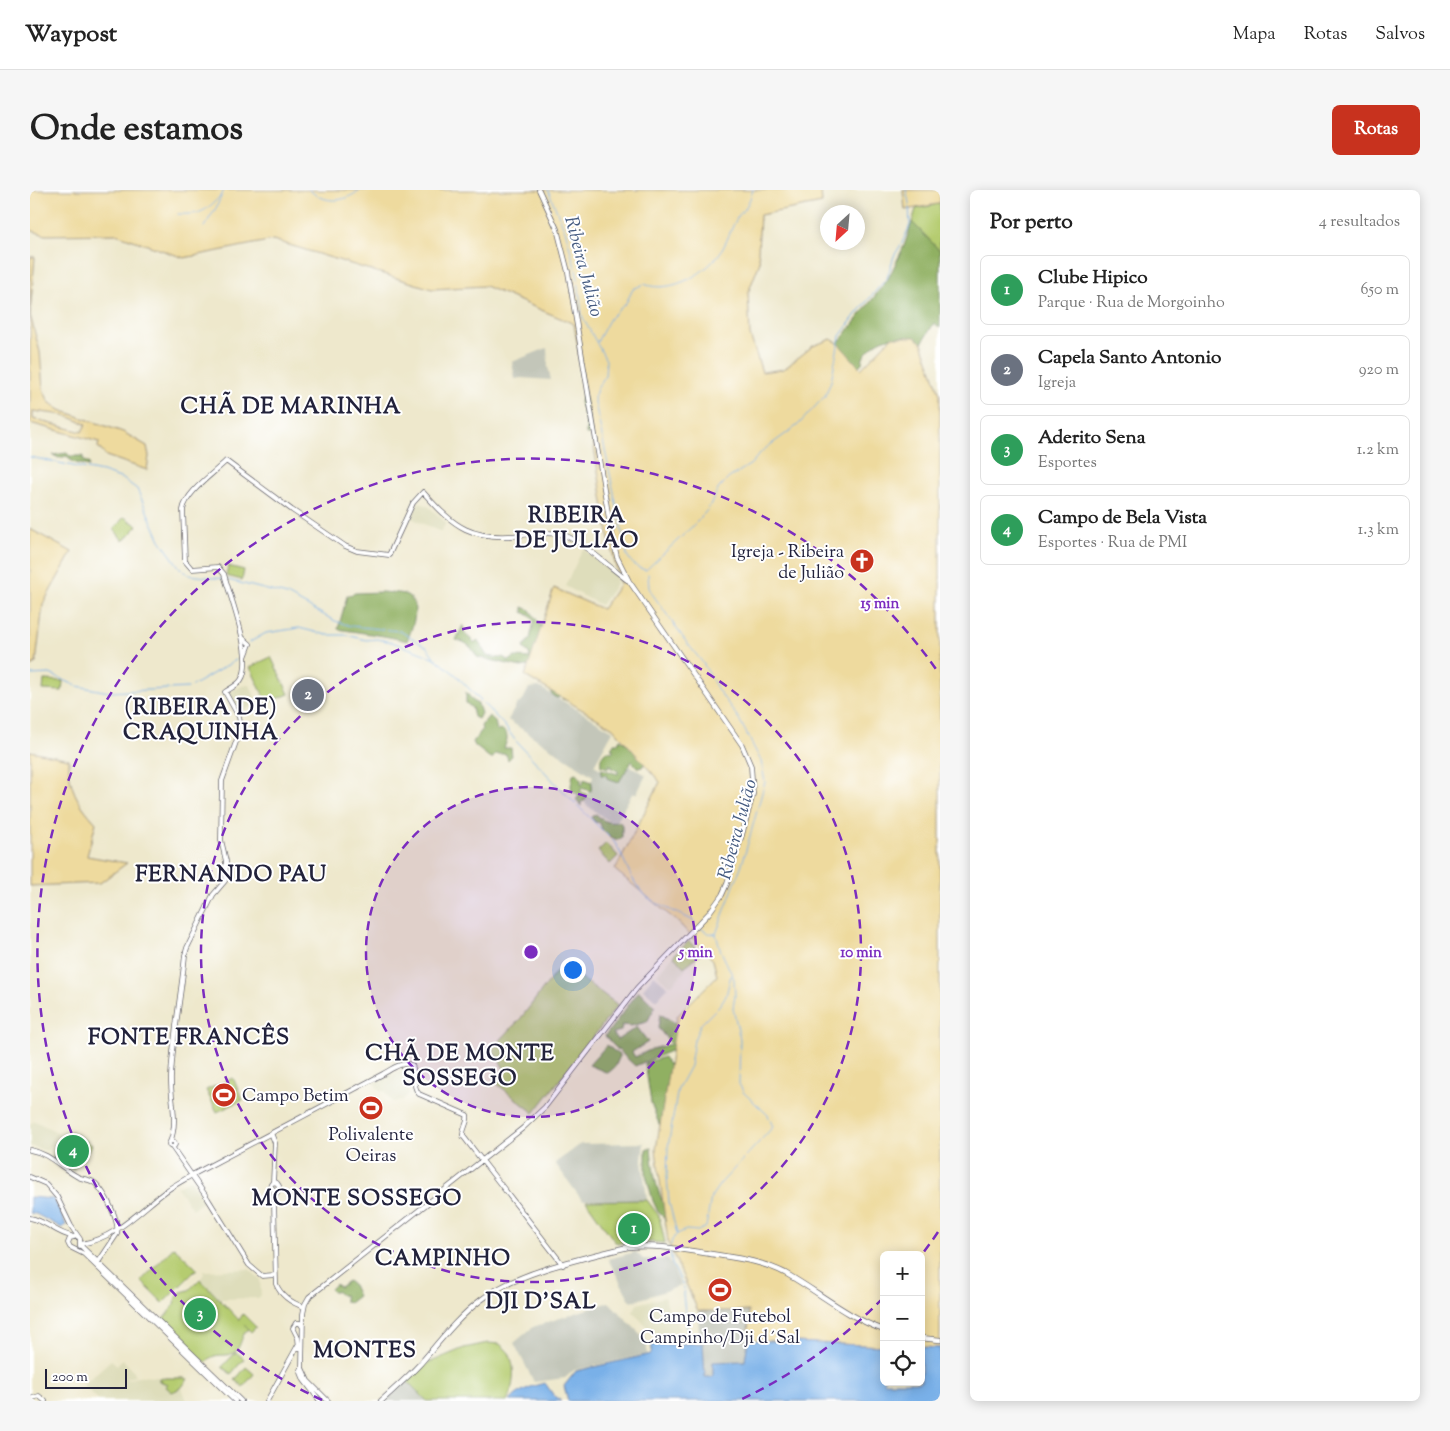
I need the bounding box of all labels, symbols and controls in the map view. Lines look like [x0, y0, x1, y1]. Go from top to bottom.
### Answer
text: Waypost [25, 18, 117, 52]
text: Mapa [1233, 22, 1276, 48]
text: Rotas [1304, 22, 1347, 48]
text: Salvos [1375, 22, 1425, 48]
text: Onde estamos [30, 105, 243, 156]
button: Rotas [1332, 105, 1420, 155]
north arrow [820, 205, 865, 250]
text: Por perto [990, 208, 1073, 238]
text: 4 resultados [1319, 211, 1400, 234]
water label: Ribeira Julião [556, 213, 609, 320]
text: Clube Hipico [1038, 265, 1148, 292]
text: 1 [1004, 279, 1010, 302]
text: 650 m [1360, 279, 1399, 302]
text: Parque · Rua de Morgoinho [1038, 292, 1225, 315]
text: Capela Santo Antonio [1038, 345, 1221, 372]
text: 2 [1003, 359, 1011, 382]
text: 920 m [1359, 359, 1399, 382]
text: Igreja [1038, 372, 1076, 395]
district label: CHÃ DE MARINHA [180, 391, 402, 424]
text: Aderito Sena [1038, 425, 1145, 452]
text: 3 [1004, 439, 1010, 462]
text: 1.2 km [1357, 439, 1399, 462]
text: Esportes [1038, 452, 1097, 475]
district label: RIBEIRA DE JULIÃO [515, 501, 639, 558]
text: Campo de Bela Vista [1038, 505, 1207, 532]
text: 4 [1003, 519, 1011, 542]
text: 1.3 km [1358, 519, 1399, 542]
text: Esportes · Rua de PMI [1038, 532, 1187, 555]
place label: Igreja - Ribeira de Julião [731, 540, 844, 587]
church icon: Igreja - Ribeira de Julião [849, 548, 875, 574]
text: 15 min [861, 594, 900, 615]
pin: 2 [292, 676, 324, 714]
district label: (RIBEIRA DE) CRAQUINHA [123, 693, 279, 750]
water label: Ribeira Julião [712, 776, 765, 883]
district label: FERNANDO PAU [135, 860, 327, 892]
centre of rings [522, 943, 540, 961]
text: 5 min [678, 943, 713, 964]
text: 10 min [840, 943, 882, 964]
your location [560, 957, 586, 983]
district label: FONTE FRANCÊS [88, 1022, 290, 1055]
district label: CHÃ DE MONTE SOSSEGO [365, 1038, 555, 1096]
sports icon: Campo Betim [211, 1082, 237, 1108]
place label: Campo Betim [242, 1084, 349, 1110]
sports icon: Polivalente Oeiras [358, 1095, 384, 1121]
place label: Polivalente Oeiras [328, 1123, 414, 1170]
pin: 4 [57, 1132, 89, 1170]
district label: MONTE SOSSEGO [252, 1184, 462, 1216]
pin: 1 [618, 1210, 650, 1248]
district label: CAMPINHO [375, 1244, 511, 1276]
map controls [880, 1251, 925, 1386]
button: + [880, 1251, 925, 1296]
sports icon: Campo de Futebol Campinho/Dji d´Sal [707, 1277, 733, 1303]
district label: DJI D'SAL [486, 1287, 596, 1319]
pin: 3 [184, 1295, 216, 1333]
button: − [880, 1296, 925, 1341]
place label: Campo de Futebol Campinho/Dji d´Sal [640, 1305, 800, 1352]
district label: MONTES [313, 1336, 417, 1368]
button: locate [880, 1341, 925, 1386]
scale bar [45, 1366, 128, 1389]
text: 200 m [52, 1368, 88, 1388]

